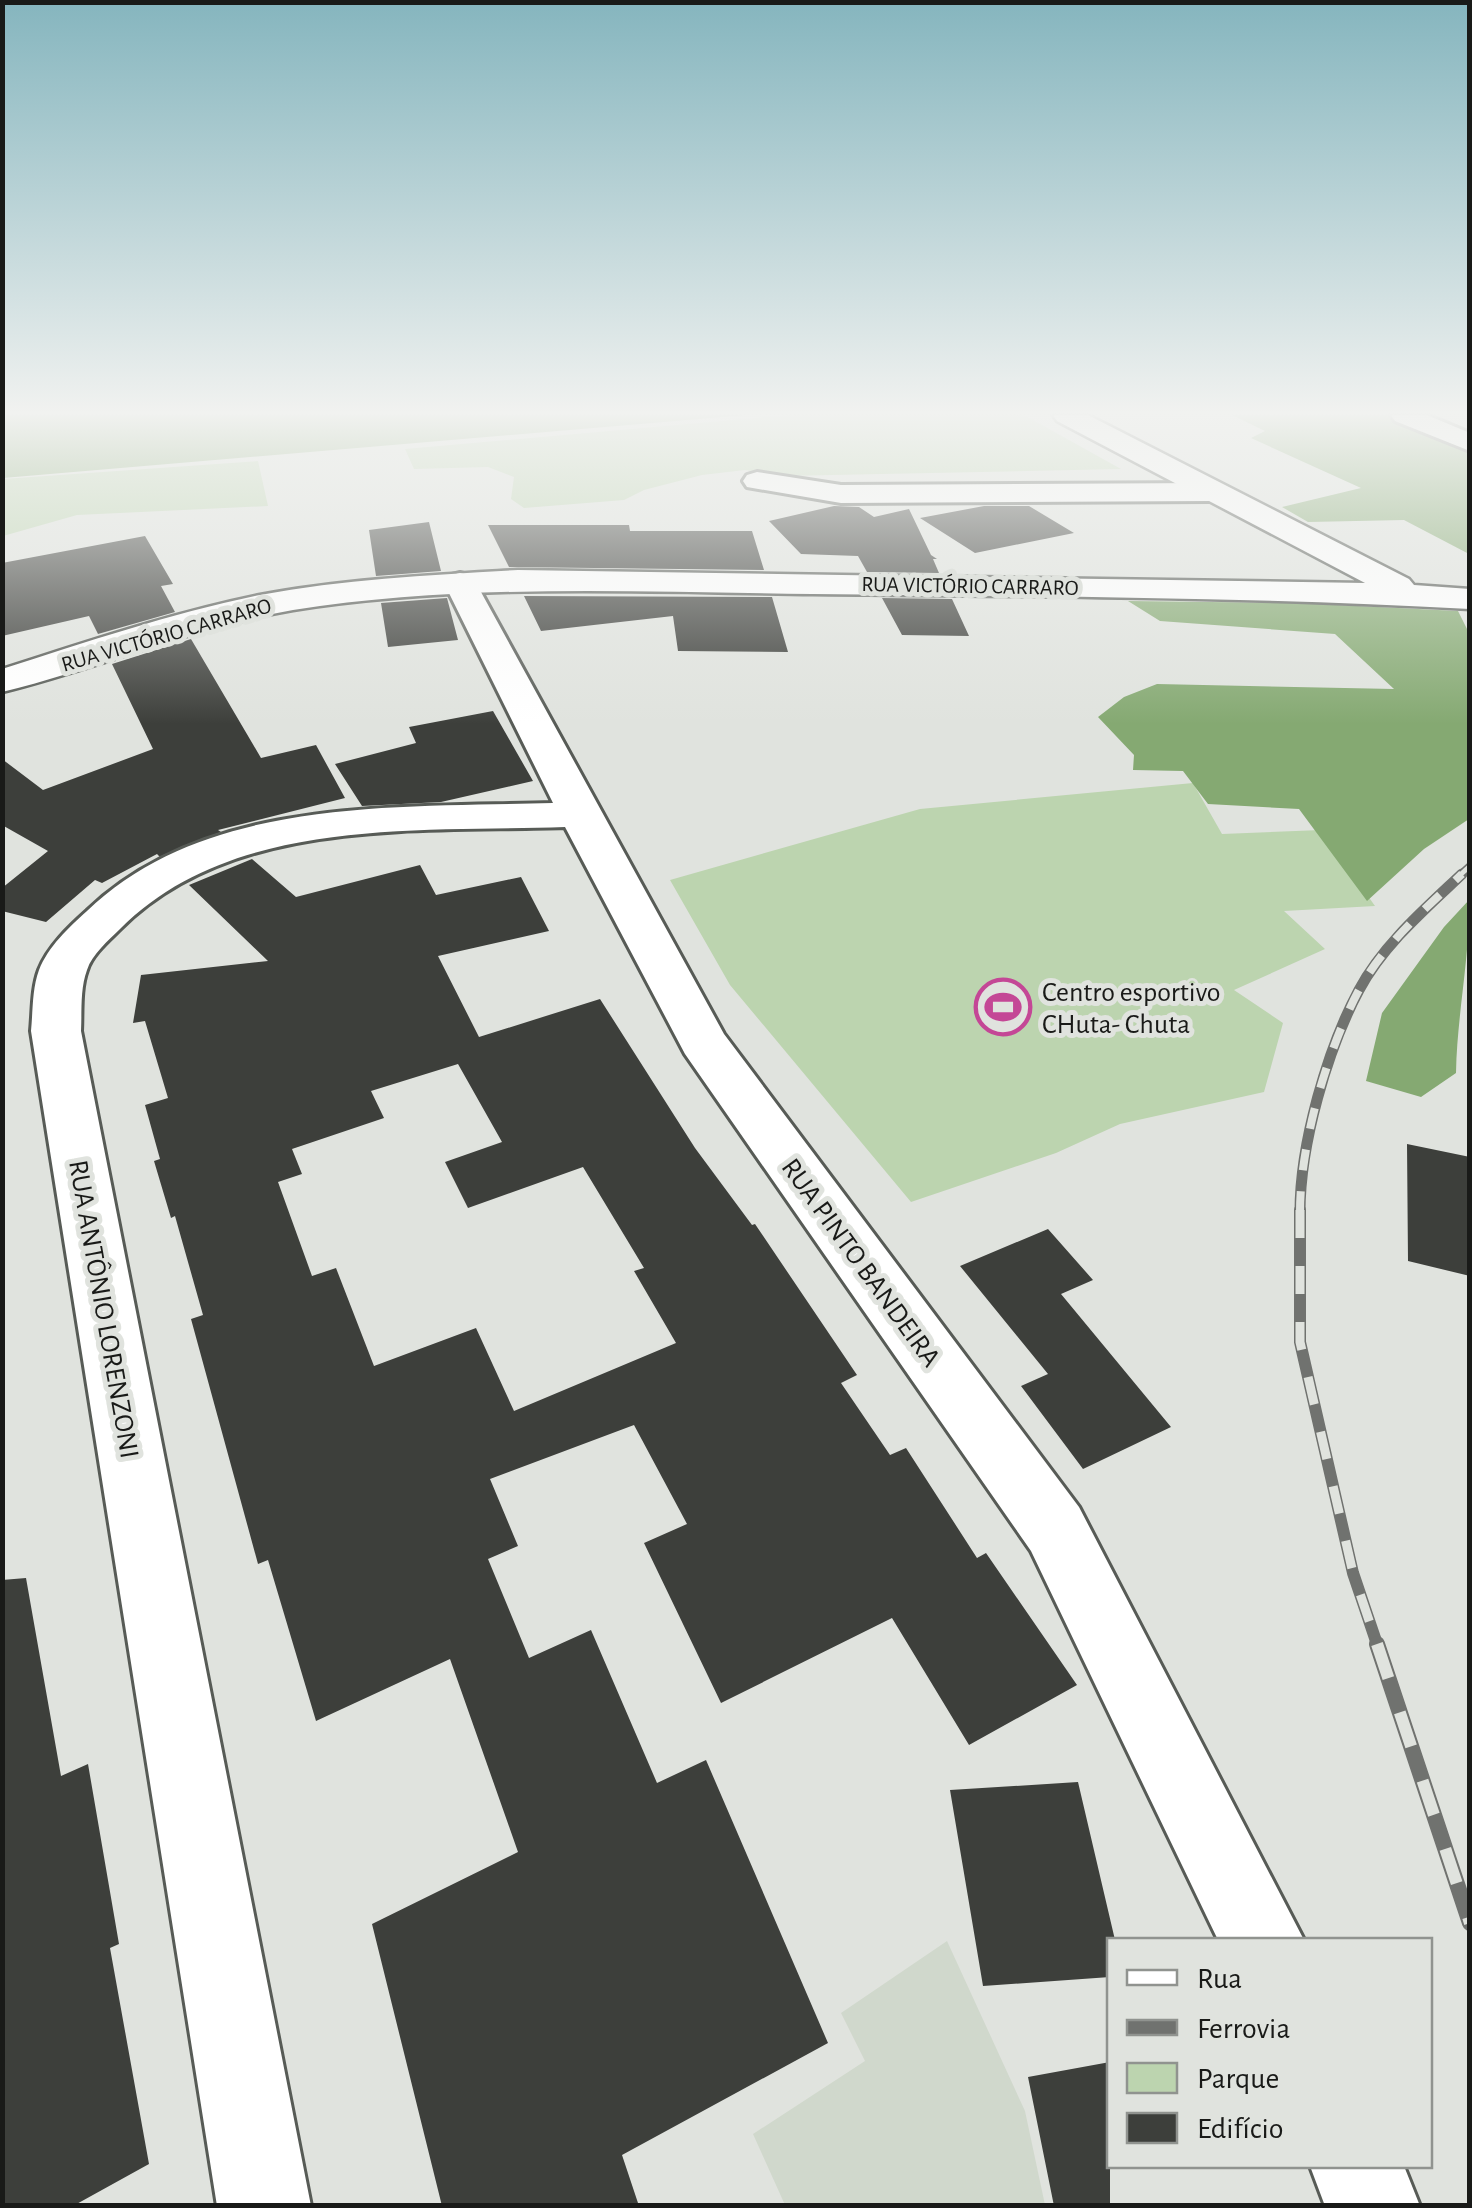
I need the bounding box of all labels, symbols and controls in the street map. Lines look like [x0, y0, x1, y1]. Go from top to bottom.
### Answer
street label: RUA VICTÓRIO CARRARO [861, 572, 1079, 599]
street label: RUA VICTÓRIO CARRARO [59, 593, 274, 675]
sports icon: Centro esportivo CHuta- Chuta [973, 977, 1033, 1037]
place label: Centro esportivo CHuta- Chuta [1042, 979, 1221, 1039]
street label: RUA PINTO BANDEIRA [776, 1154, 945, 1372]
street label: RUA ANTÔNIO LORENZONI [63, 1158, 145, 1461]
legend [1107, 1938, 1432, 2168]
text: Rua [1197, 1964, 1242, 1994]
text: Ferrovia [1197, 2014, 1290, 2044]
text: Parque [1197, 2064, 1279, 2094]
text: Edifício [1197, 2114, 1283, 2144]

